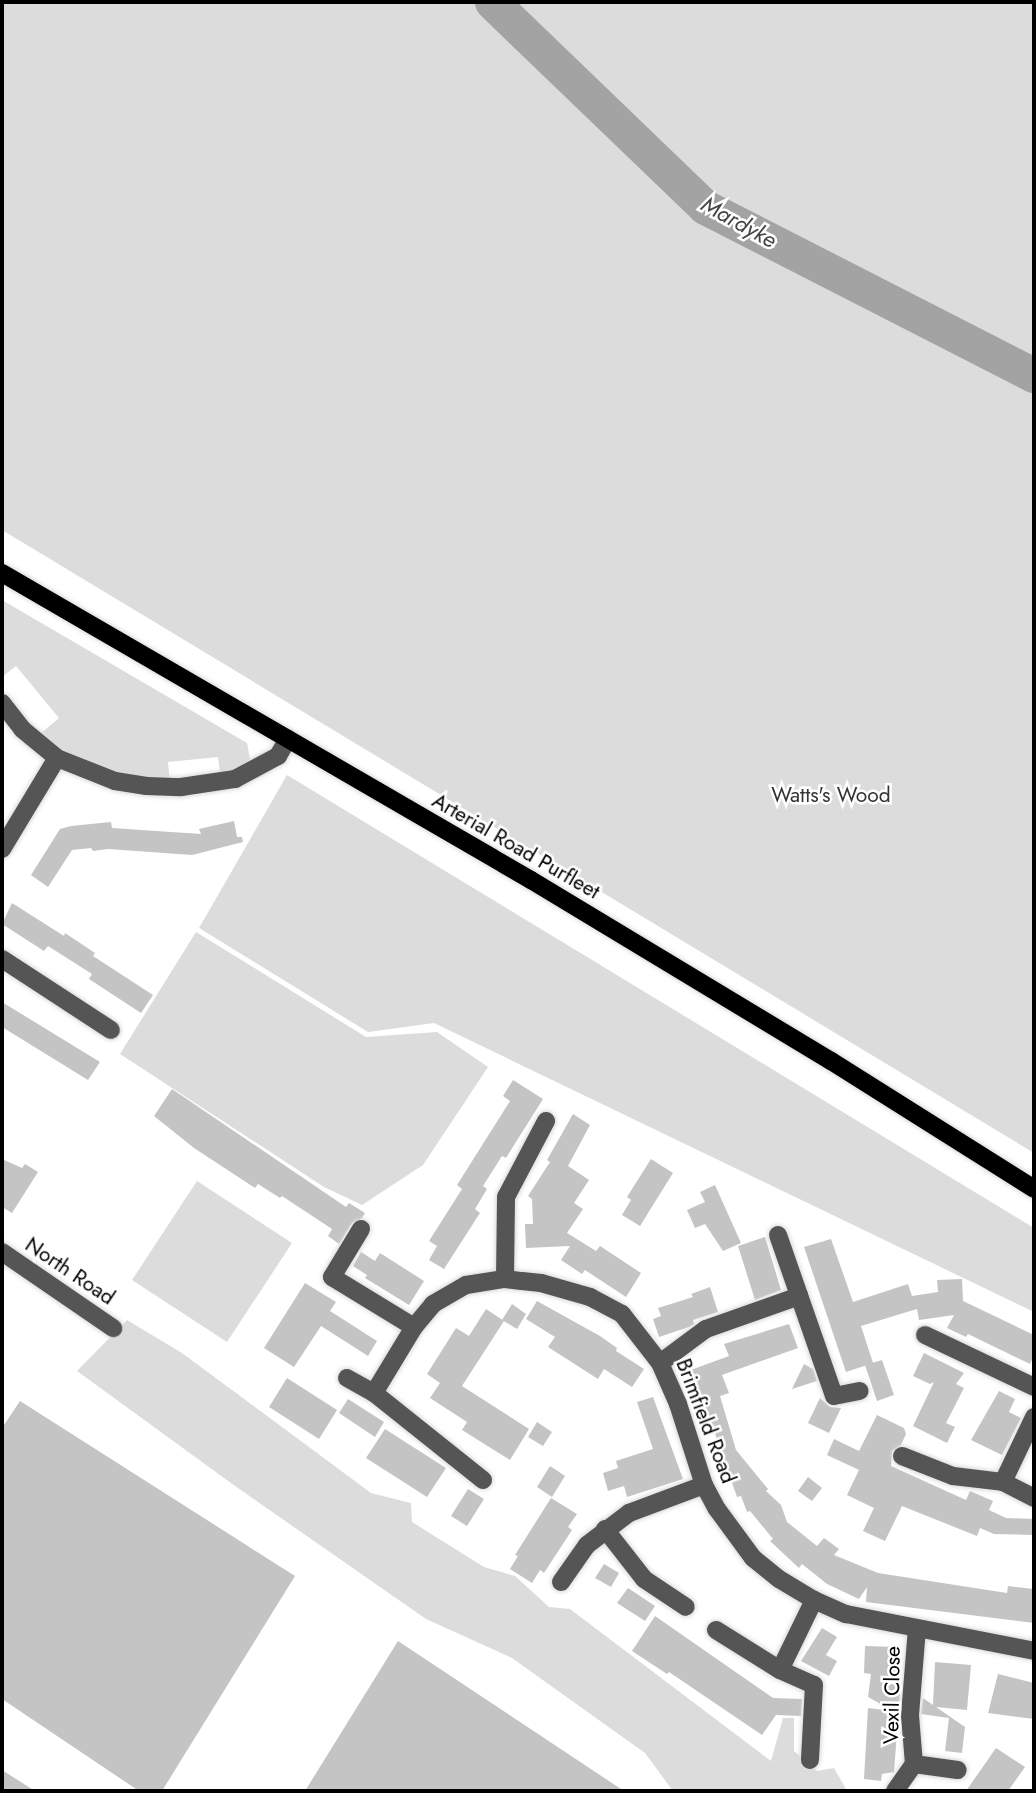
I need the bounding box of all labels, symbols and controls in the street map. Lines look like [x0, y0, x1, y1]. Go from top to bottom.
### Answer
water label: Mardyke [696, 190, 782, 254]
park label: Watts's Wood [771, 782, 891, 808]
street label: Arterial Road Purfleet [428, 788, 604, 904]
street label: North Road [20, 1232, 120, 1310]
street label: Brimfield Road [671, 1355, 741, 1487]
street label: Vexil Close [879, 1646, 905, 1744]

